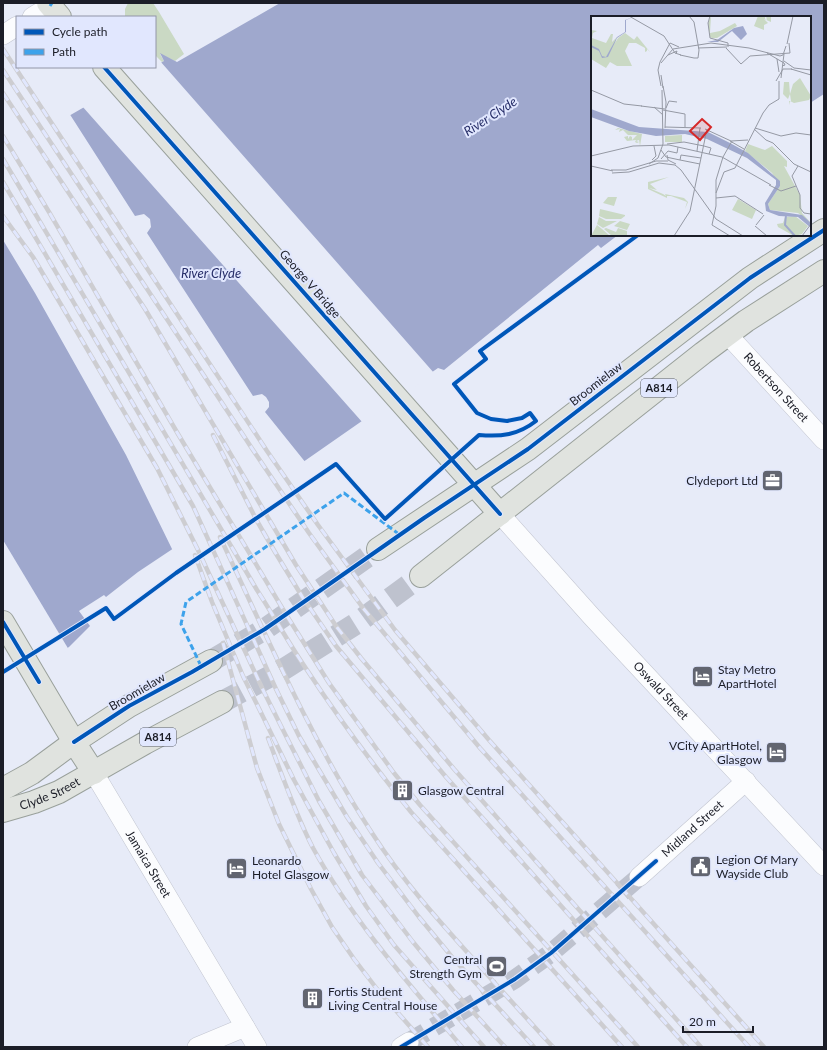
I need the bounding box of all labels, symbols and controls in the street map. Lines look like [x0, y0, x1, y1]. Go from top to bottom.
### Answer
legend [16, 16, 156, 68]
inset map [591, 16, 811, 236]
text: Cycle path [52, 24, 107, 39]
text: Path [52, 44, 76, 59]
water label: River Clyde [460, 93, 520, 139]
street label: George V Bridge [276, 246, 344, 321]
water label: River Clyde [181, 265, 241, 281]
street label: Robertson Street [741, 349, 812, 426]
street label: Broomielaw [566, 358, 625, 409]
road number: A814 [641, 379, 677, 397]
office icon: Clydeport Ltd [760, 468, 786, 494]
place label: Clydeport Ltd [686, 473, 758, 488]
street label: Oswald Street [630, 658, 692, 723]
place label: Stay Metro ApartHotel [718, 662, 777, 691]
hotel icon: Stay Metro ApartHotel [690, 664, 716, 690]
street label: Broomielaw [106, 669, 168, 714]
road number: A814 [140, 728, 176, 746]
place label: VCity ApartHotel, Glasgow [669, 738, 763, 767]
hotel icon: VCity ApartHotel, Glasgow [764, 740, 790, 766]
street label: Clyde Street [18, 773, 83, 813]
building icon: Glasgow Central [389, 778, 415, 804]
place label: Glasgow Central [418, 783, 504, 798]
street label: Midland Street [658, 797, 727, 860]
street label: Jamaica Street [123, 827, 175, 901]
place label: Legion Of Mary Wayside Club [716, 852, 799, 881]
place label: Leonardo Hotel Glasgow [252, 853, 330, 882]
public building icon: Legion Of Mary Wayside Club [688, 854, 714, 880]
hotel icon: Leonardo Hotel Glasgow [224, 855, 250, 881]
place label: Central Strength Gym [409, 952, 482, 981]
sports icon: Central Strength Gym [484, 954, 510, 980]
place label: Fortis Student Living Central House [328, 984, 437, 1013]
building icon: Fortis Student Living Central House [299, 986, 325, 1012]
scale bar [683, 1008, 753, 1034]
text: 20 m [689, 1014, 716, 1029]

